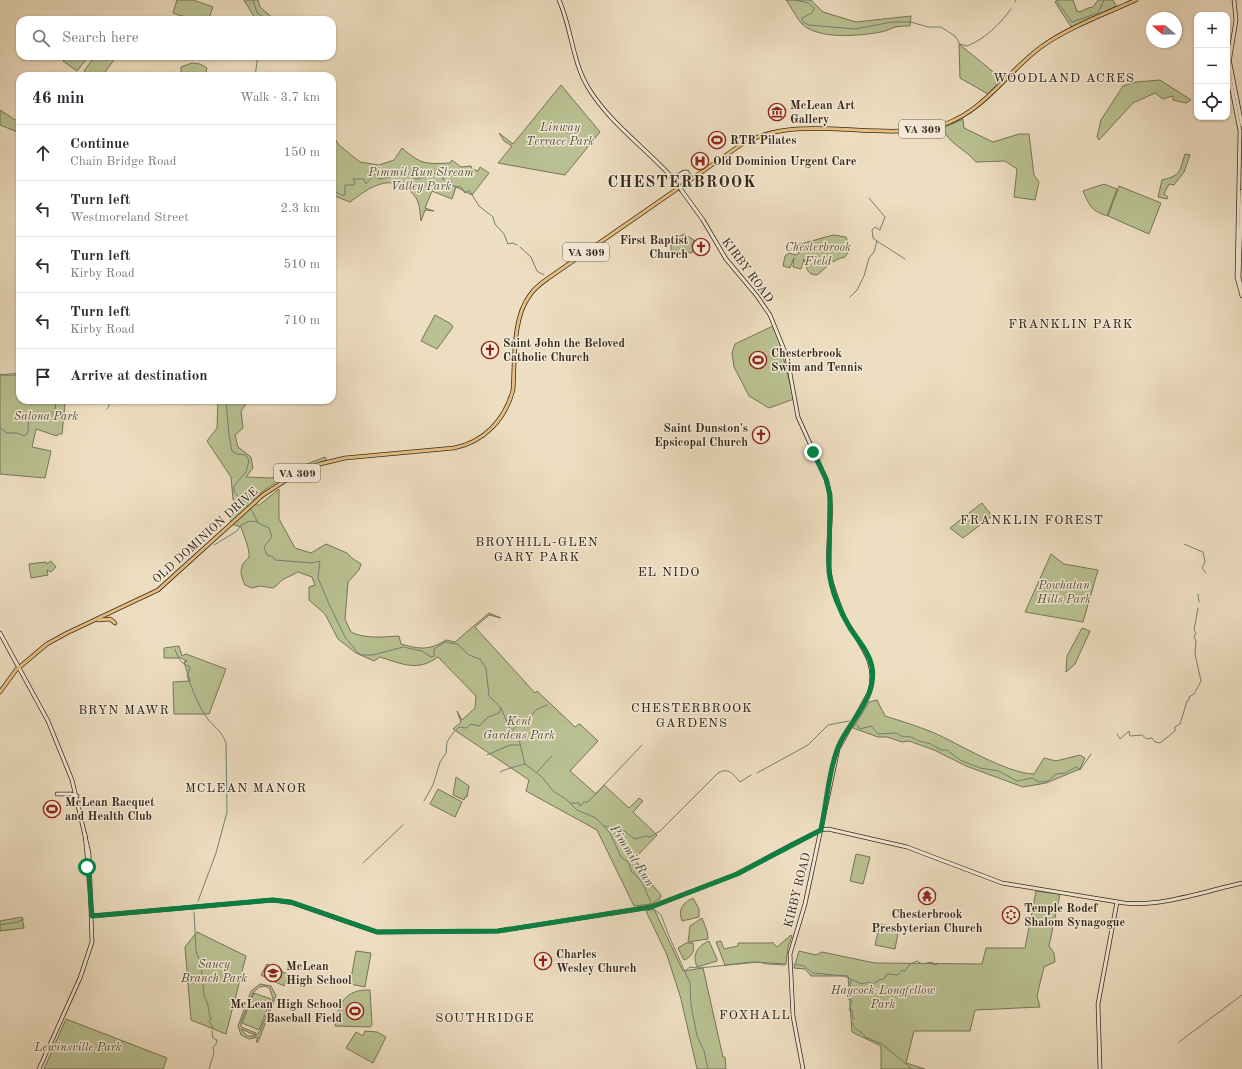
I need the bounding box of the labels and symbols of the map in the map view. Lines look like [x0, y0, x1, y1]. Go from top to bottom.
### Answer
north arrow [1146, 12, 1182, 48]
district label: WOODLAND ACRES [993, 72, 1135, 85]
place label: McLean Art Gallery [790, 100, 855, 126]
museum icon: McLean Art Gallery [767, 102, 787, 122]
road number: VA 309 [899, 120, 945, 138]
park label: Linway Terrace Park [526, 122, 594, 148]
sports icon: RTR Pilates [707, 130, 727, 150]
place label: RTR Pilates [730, 135, 796, 147]
hospital icon: Old Dominion Urgent Care [690, 151, 710, 171]
place label: Old Dominion Urgent Care [713, 156, 857, 168]
park label: Pimmit Run Stream Valley Park [367, 167, 474, 193]
district label: CHESTERBROOK [607, 175, 757, 191]
place label: First Baptist Church [620, 235, 689, 261]
street label: KIRBY ROAD [719, 236, 775, 305]
church icon: First Baptist Church [691, 237, 711, 257]
park label: Chesterbrook Field [785, 242, 851, 268]
road number: VA 309 [563, 243, 609, 261]
district label: FRANKLIN PARK [1008, 318, 1134, 331]
place label: Saint John the Beloved Catholic Church [503, 338, 625, 364]
church icon: Saint John the Beloved Catholic Church [480, 340, 500, 360]
place label: Chesterbrook Swim and Tennis [771, 348, 862, 374]
sports icon: Chesterbrook Swim and Tennis [748, 350, 768, 370]
park label: Salona Park [14, 411, 78, 423]
place label: Saint Dunston's Epsicopal Church [654, 423, 748, 449]
church icon: Saint Dunston's Epsicopal Church [751, 425, 771, 445]
route end [804, 443, 822, 461]
road number: VA 309 [274, 464, 320, 482]
street label: OLD DOMINION DRIVE [151, 485, 261, 586]
district label: FRANKLIN FOREST [960, 514, 1104, 527]
district label: BROYHILL-GLEN GARY PARK [475, 536, 599, 564]
district label: EL NIDO [638, 566, 700, 579]
park label: Powhatan Hills Park [1036, 580, 1091, 606]
district label: CHESTERBROOK GARDENS [631, 702, 753, 730]
district label: BRYN MAWR [78, 704, 170, 717]
park label: Kent Gardens Park [483, 716, 555, 742]
district label: MCLEAN MANOR [185, 782, 307, 795]
place label: McLean Racquet and Health Club [65, 797, 155, 823]
sports icon: McLean Racquet and Health Club [42, 799, 62, 819]
water label: Pimmit Run [607, 822, 657, 889]
street label: KIRBY ROAD [783, 851, 813, 929]
route start [78, 858, 96, 876]
temple icon: Chesterbrook Presbyterian Church [917, 886, 937, 906]
place label: Temple Rodef Shalom Synagogue [1024, 903, 1125, 929]
synagogue icon: Temple Rodef Shalom Synagogue [1001, 905, 1021, 925]
place label: Chesterbrook Presbyterian Church [872, 909, 983, 935]
place label: Charles Wesley Church [556, 949, 637, 975]
church icon: Charles Wesley Church [533, 951, 553, 971]
park label: Saucy Branch Park [180, 959, 247, 985]
place label: McLean High School [286, 961, 352, 987]
school or university icon: McLean High School [263, 963, 283, 983]
park label: Haycock-Longfellow Park [830, 985, 936, 1011]
place label: McLean High School Baseball Field [230, 999, 343, 1025]
sports icon: McLean High School Baseball Field [345, 1001, 365, 1021]
district label: FOXHALL [719, 1009, 791, 1022]
district label: SOUTHRIDGE [435, 1012, 535, 1025]
park label: Lewinsville Park [33, 1042, 122, 1054]

